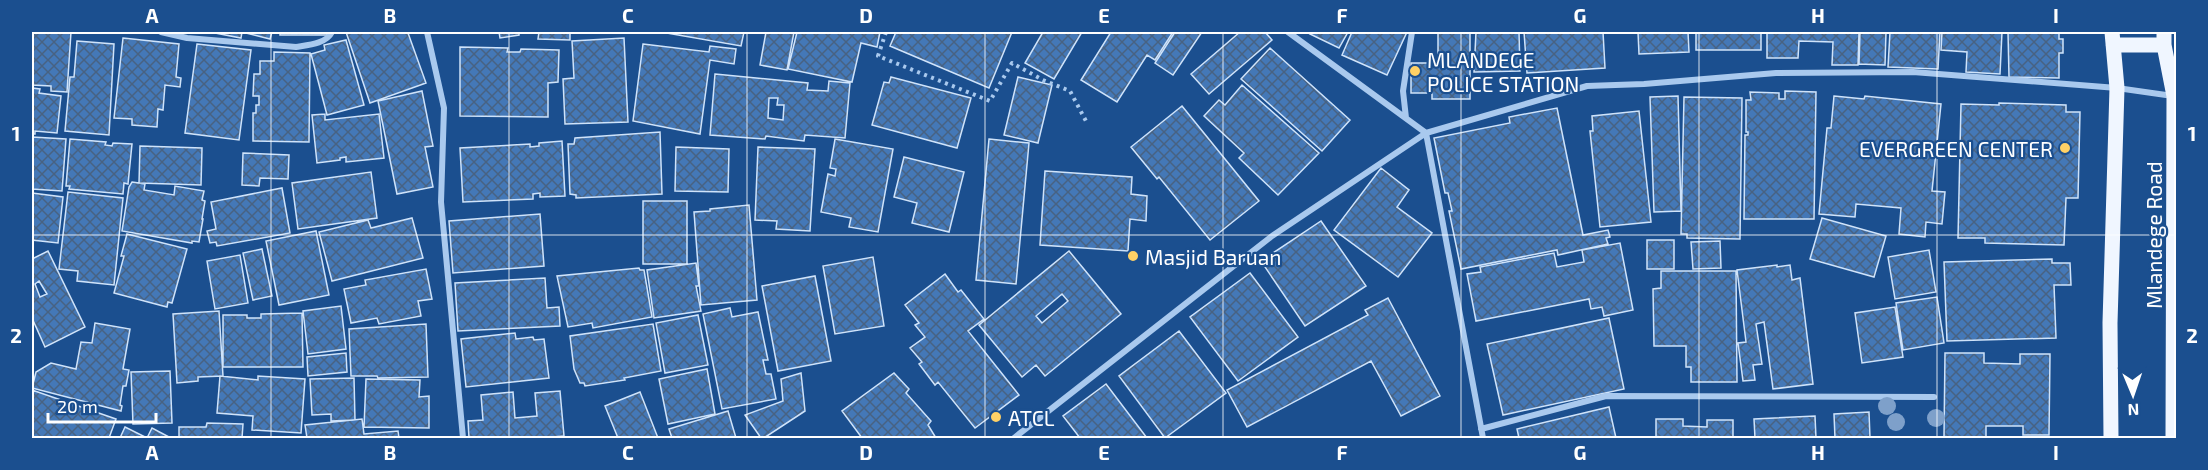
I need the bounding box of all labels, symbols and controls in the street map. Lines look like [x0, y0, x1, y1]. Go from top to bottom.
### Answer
text: A [145, 3, 159, 27]
text: B [384, 3, 396, 27]
text: C [622, 3, 634, 27]
text: D [859, 3, 873, 27]
text: E [1098, 3, 1110, 27]
text: F [1336, 3, 1348, 27]
text: G [1574, 3, 1586, 27]
text: H [1811, 3, 1825, 27]
text: I [2053, 3, 2059, 27]
place label: MLANDEGE POLICE STATION [1427, 47, 1579, 96]
marker: MLANDEGE POLICE STATION [1408, 64, 1422, 78]
text: 1 [12, 121, 20, 145]
text: 1 [2188, 121, 2196, 145]
place label: EVERGREEN CENTER [1859, 136, 2053, 161]
marker: EVERGREEN CENTER [2058, 141, 2072, 155]
street label: Mlandege Road [2141, 161, 2166, 309]
place label: Masjid Baruan [1145, 244, 1281, 270]
marker: Masjid Baruan [1126, 249, 1140, 263]
text: 2 [10, 323, 22, 347]
text: 2 [2186, 323, 2198, 347]
north arrow [2103, 365, 2163, 425]
scale bar [48, 386, 156, 424]
text: 20 m [57, 395, 98, 417]
text: N [2127, 401, 2140, 420]
place label: ATCL [1008, 405, 1055, 430]
marker: ATCL [989, 410, 1003, 424]
text: A [145, 440, 159, 464]
text: B [384, 440, 396, 464]
text: C [622, 440, 634, 464]
text: D [859, 440, 873, 464]
text: E [1098, 440, 1110, 464]
text: F [1336, 440, 1348, 464]
text: G [1574, 440, 1586, 464]
text: H [1811, 440, 1825, 464]
text: I [2053, 440, 2059, 464]

